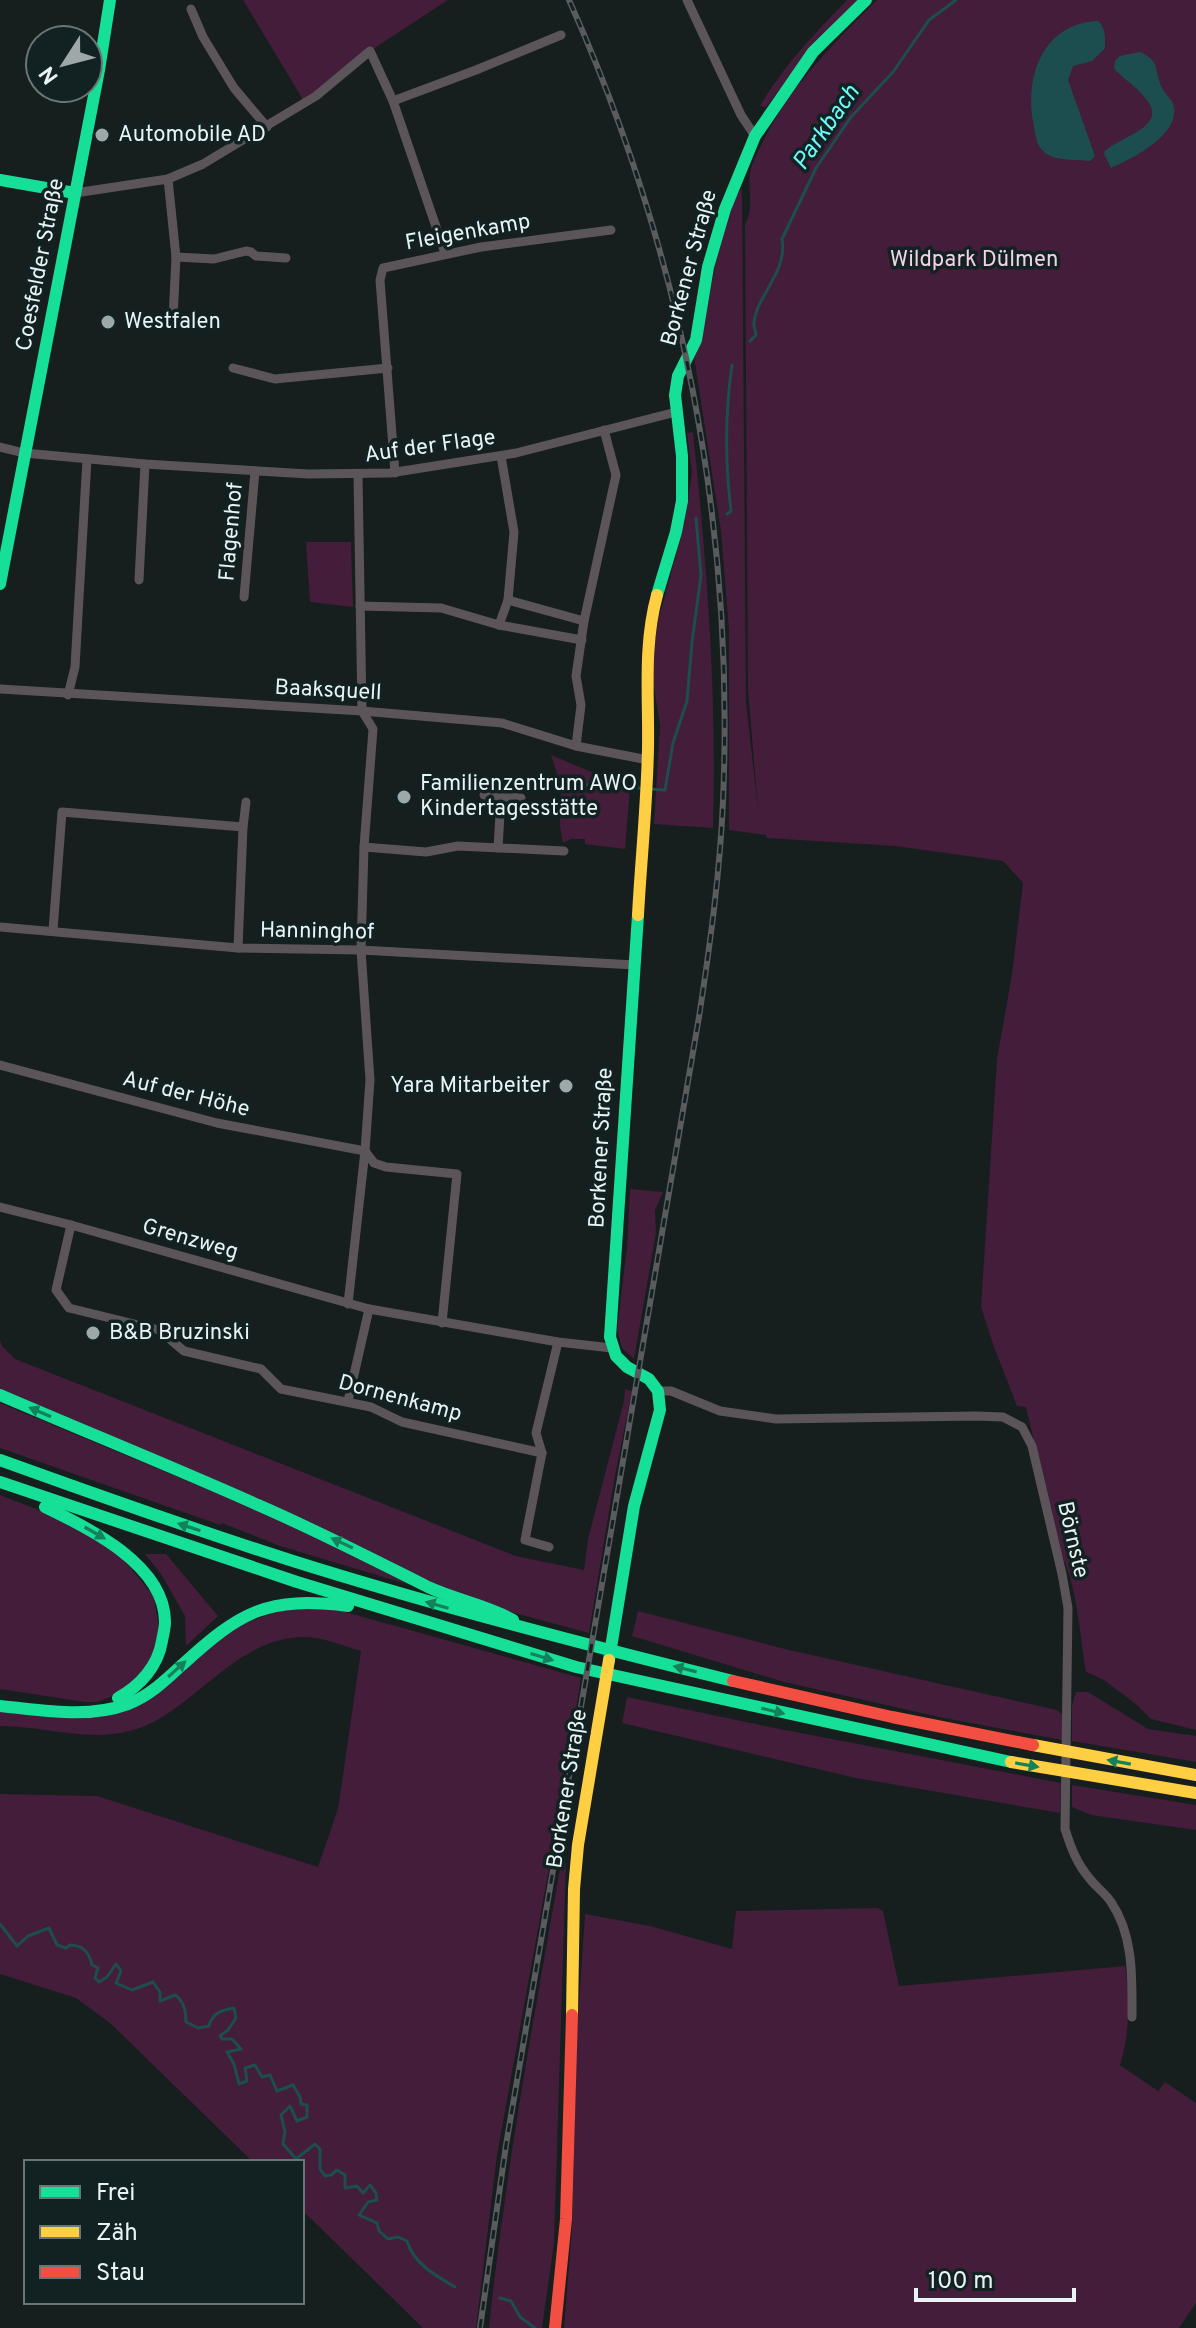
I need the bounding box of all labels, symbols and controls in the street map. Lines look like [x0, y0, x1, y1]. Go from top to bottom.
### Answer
north arrow [24, 24, 104, 104]
text: N [34, 60, 65, 89]
water label: Parkbach [787, 79, 867, 177]
place label: Automobile AD [118, 122, 266, 149]
marker: Automobile AD [93, 126, 111, 144]
street label: Coesfelder Straße [11, 176, 71, 354]
street label: Borkener Straße [656, 187, 724, 349]
street label: Fleigenkamp [403, 209, 533, 257]
park label: Wildpark Dülmen [890, 247, 1058, 274]
place label: Westfalen [124, 309, 221, 336]
marker: Westfalen [99, 313, 117, 331]
street label: Auf der Flage [363, 424, 497, 470]
street label: Flagenhof [214, 482, 250, 582]
street label: Baaksquell [274, 675, 382, 707]
place label: Familienzentrum AWO Kindertagesstätte [420, 771, 637, 823]
marker: Familienzentrum AWO Kindertagesstätte [395, 788, 413, 806]
street label: Hanninghof [260, 918, 374, 946]
street label: Auf der Höhe [120, 1066, 252, 1124]
street label: Borkener Straße [584, 1067, 620, 1229]
place label: Yara Mitarbeiter [390, 1073, 550, 1100]
marker: Yara Mitarbeiter [557, 1077, 575, 1095]
street label: Grenzweg [139, 1213, 241, 1267]
place label: B&B Bruzinski [109, 1320, 250, 1347]
marker: B&B Bruzinski [84, 1324, 102, 1342]
street label: Dornenkamp [335, 1370, 465, 1428]
one-way arrow [28, 1406, 52, 1419]
street label: Börnste [1050, 1499, 1094, 1581]
one-way arrow [177, 1520, 201, 1532]
one-way arrow [83, 1526, 106, 1540]
one-way arrow [330, 1536, 353, 1550]
one-way arrow [425, 1598, 449, 1611]
one-way arrow [531, 1651, 555, 1664]
one-way arrow [167, 1661, 187, 1678]
one-way arrow [672, 1662, 697, 1675]
one-way arrow [761, 1705, 786, 1718]
street label: Borkener Straße [542, 1707, 594, 1871]
one-way arrow [1106, 1755, 1131, 1768]
one-way arrow [1015, 1759, 1040, 1771]
legend [24, 2160, 304, 2304]
text: Frei [96, 2179, 135, 2209]
text: Zäh [96, 2219, 138, 2249]
scale bar [916, 2252, 1074, 2302]
text: Stau [96, 2259, 145, 2289]
text: 100 m [928, 2267, 994, 2297]

